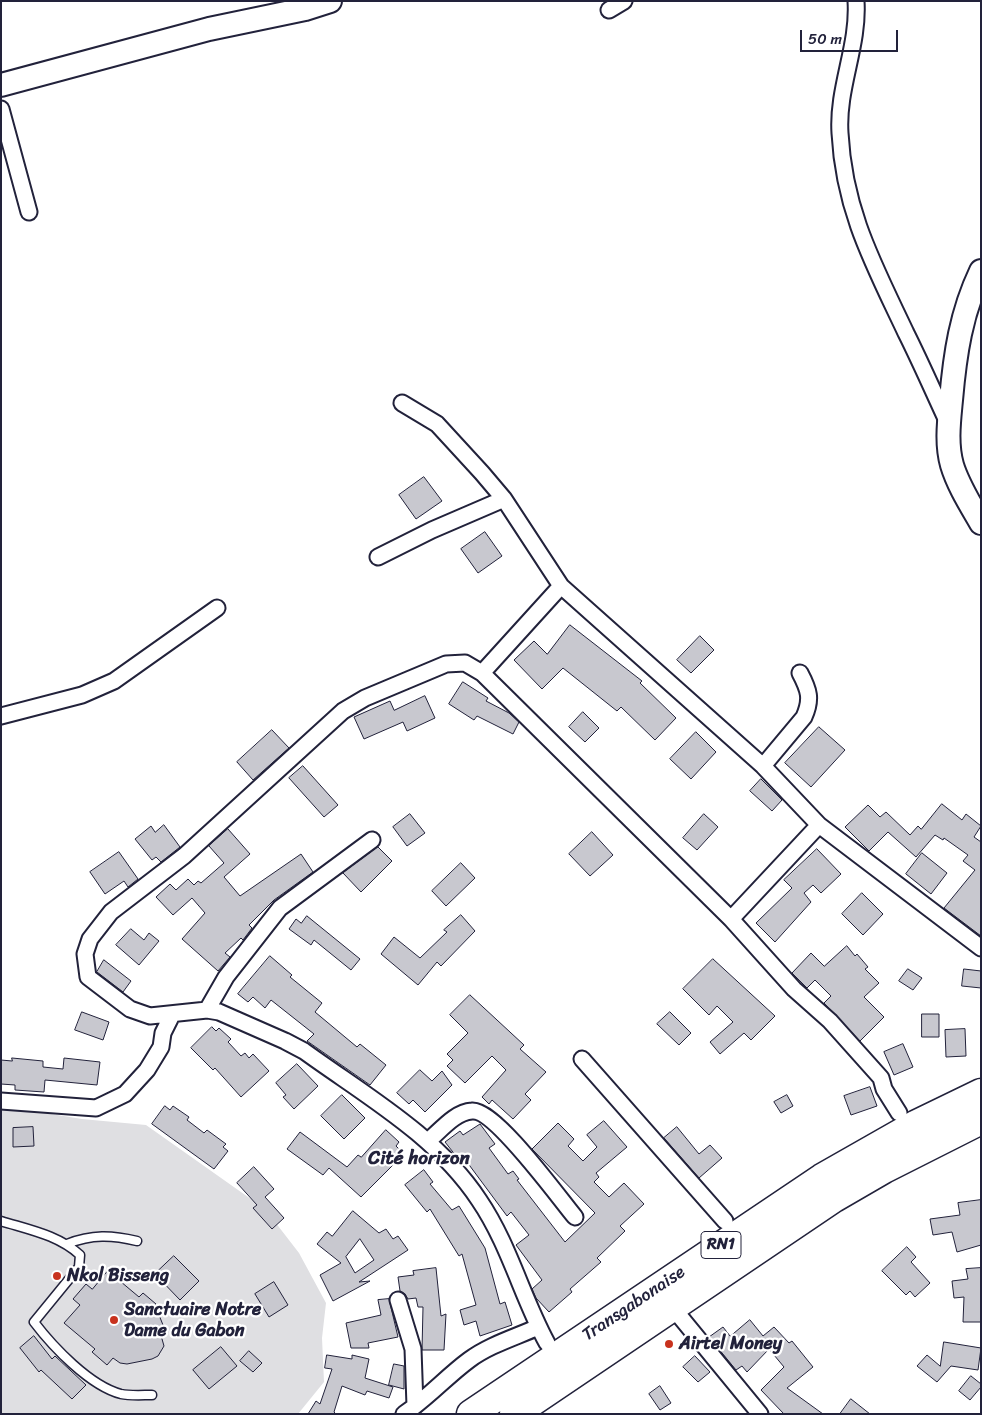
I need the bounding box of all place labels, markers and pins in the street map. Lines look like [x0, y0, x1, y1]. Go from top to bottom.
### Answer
place label: Nkol Bisseng [67, 1265, 169, 1287]
marker: Nkol Bisseng [51, 1270, 63, 1282]
place label: Sanctuaire Notre Dame du Gabon [124, 1299, 261, 1342]
marker: Sanctuaire Notre Dame du Gabon [108, 1314, 120, 1326]
place label: Airtel Money [679, 1333, 782, 1355]
marker: Airtel Money [663, 1338, 675, 1350]

